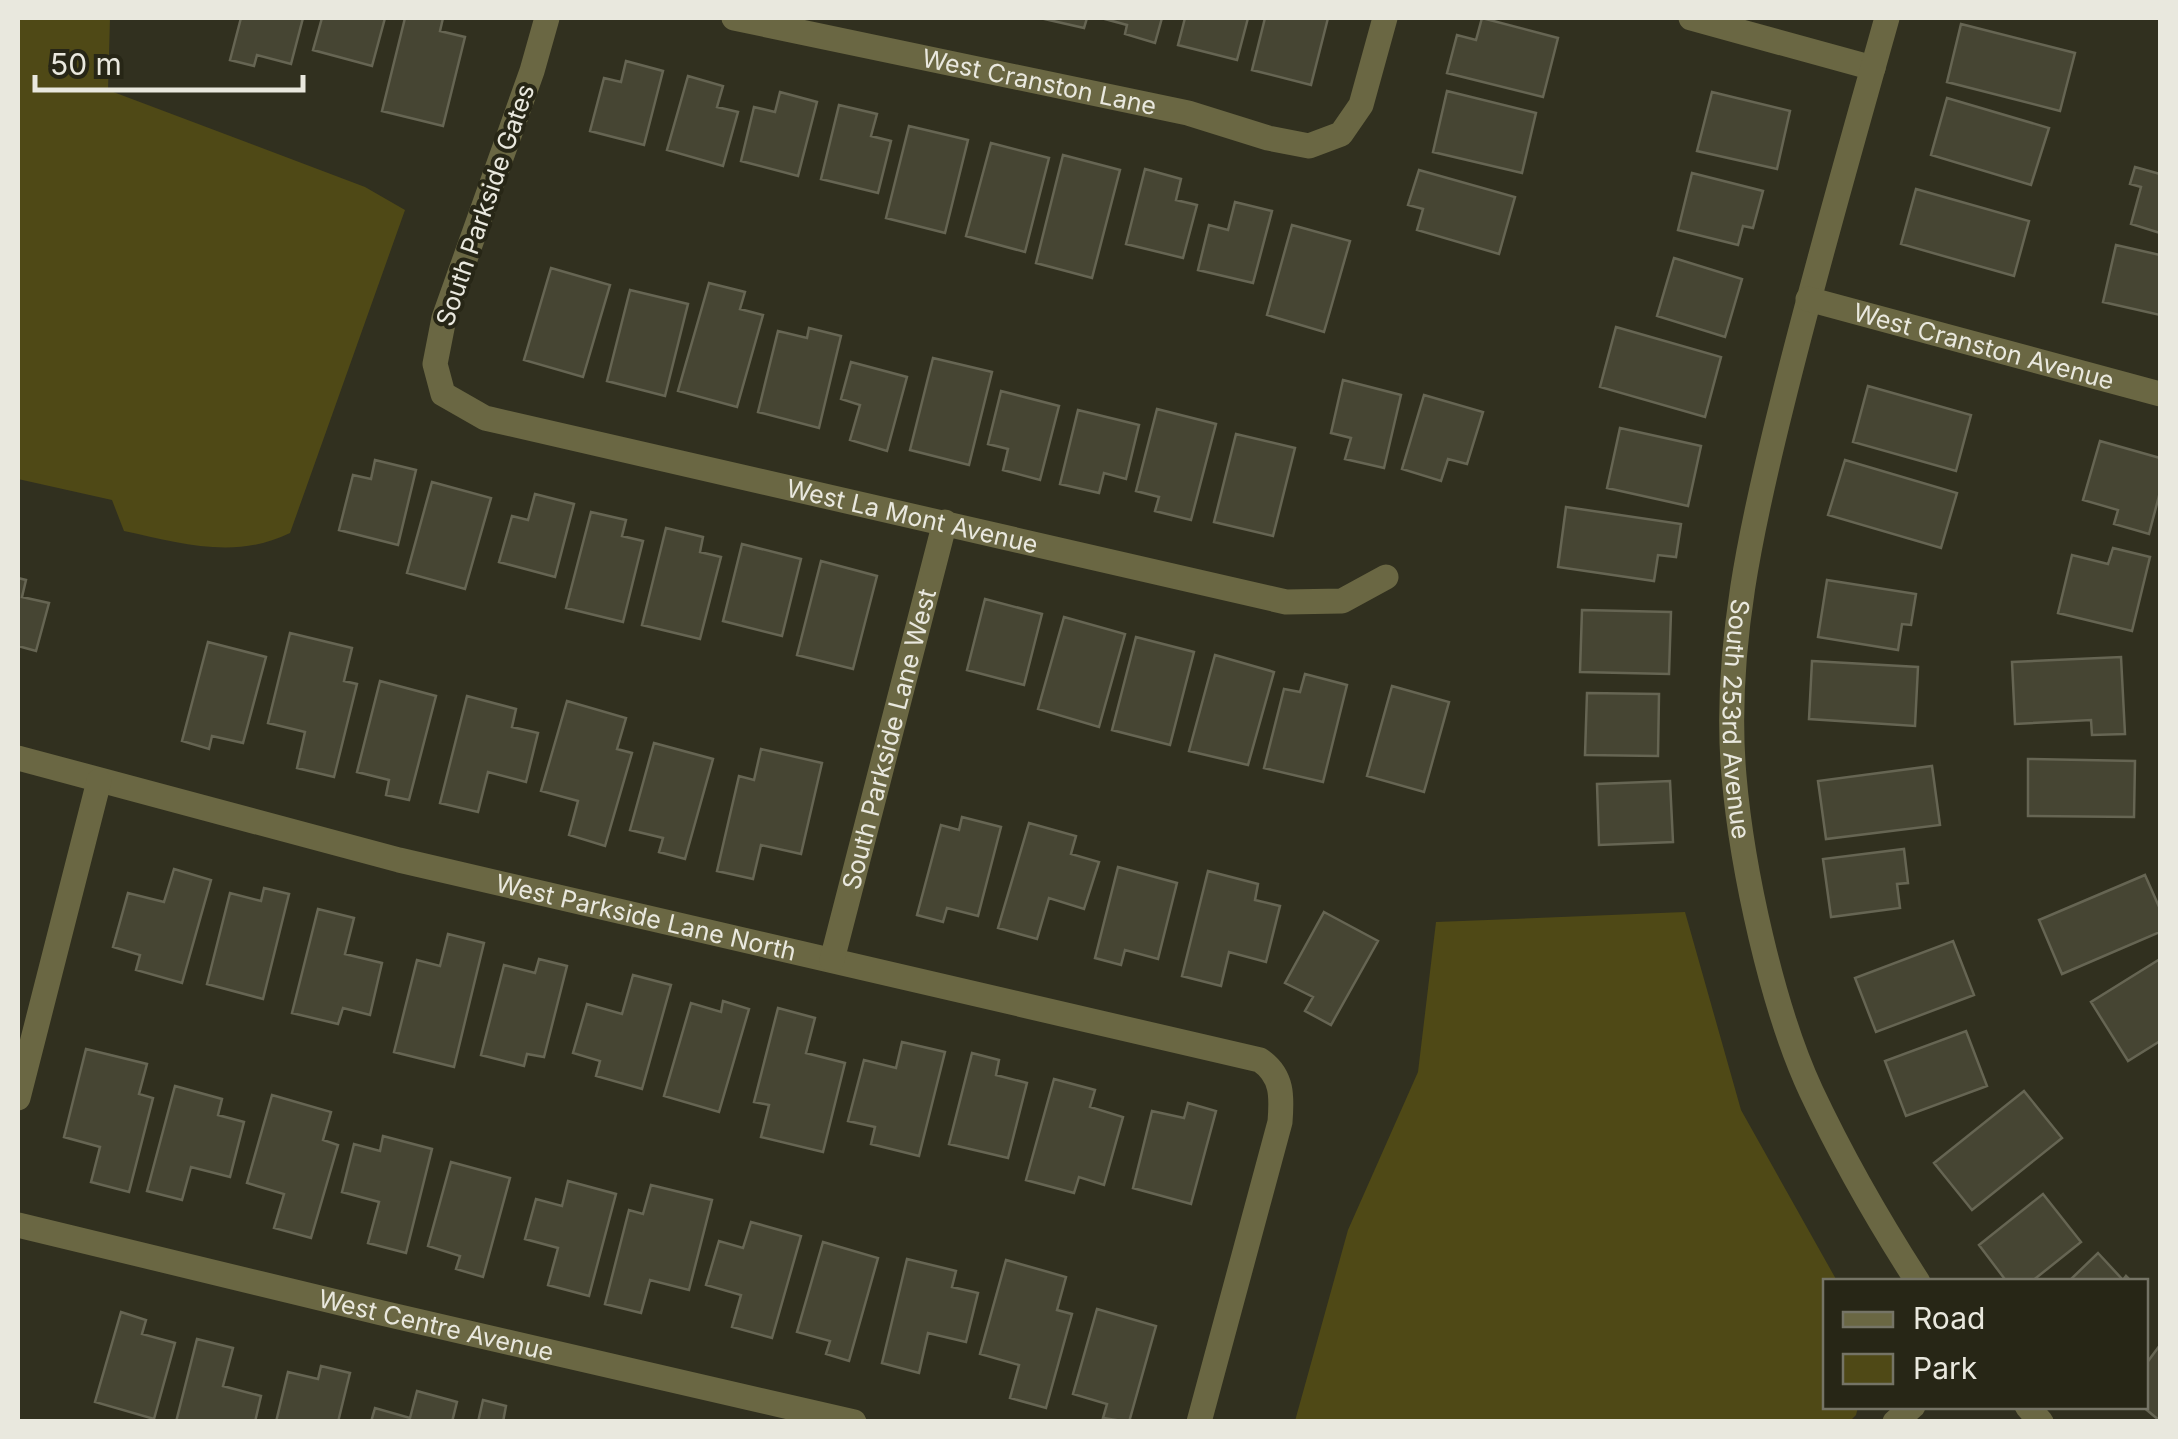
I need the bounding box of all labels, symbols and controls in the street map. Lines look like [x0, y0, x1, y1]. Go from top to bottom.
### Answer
scale bar [35, 30, 302, 92]
street label: West Cranston Lane [920, 43, 1159, 121]
text: 50 m [50, 46, 122, 82]
street label: South Parkside Gates [429, 80, 541, 330]
street label: West Cranston Avenue [1850, 297, 2117, 396]
street label: West La Mont Avenue [784, 473, 1041, 560]
street label: South Parkside Lane West [836, 586, 942, 893]
street label: South 253rd Avenue [1717, 597, 1757, 841]
street label: West Parkside Lane North [493, 868, 799, 967]
legend [1823, 1279, 2148, 1409]
street label: West Centre Avenue [315, 1283, 557, 1367]
text: Road [1913, 1300, 1985, 1336]
text: Park [1913, 1350, 1978, 1386]

